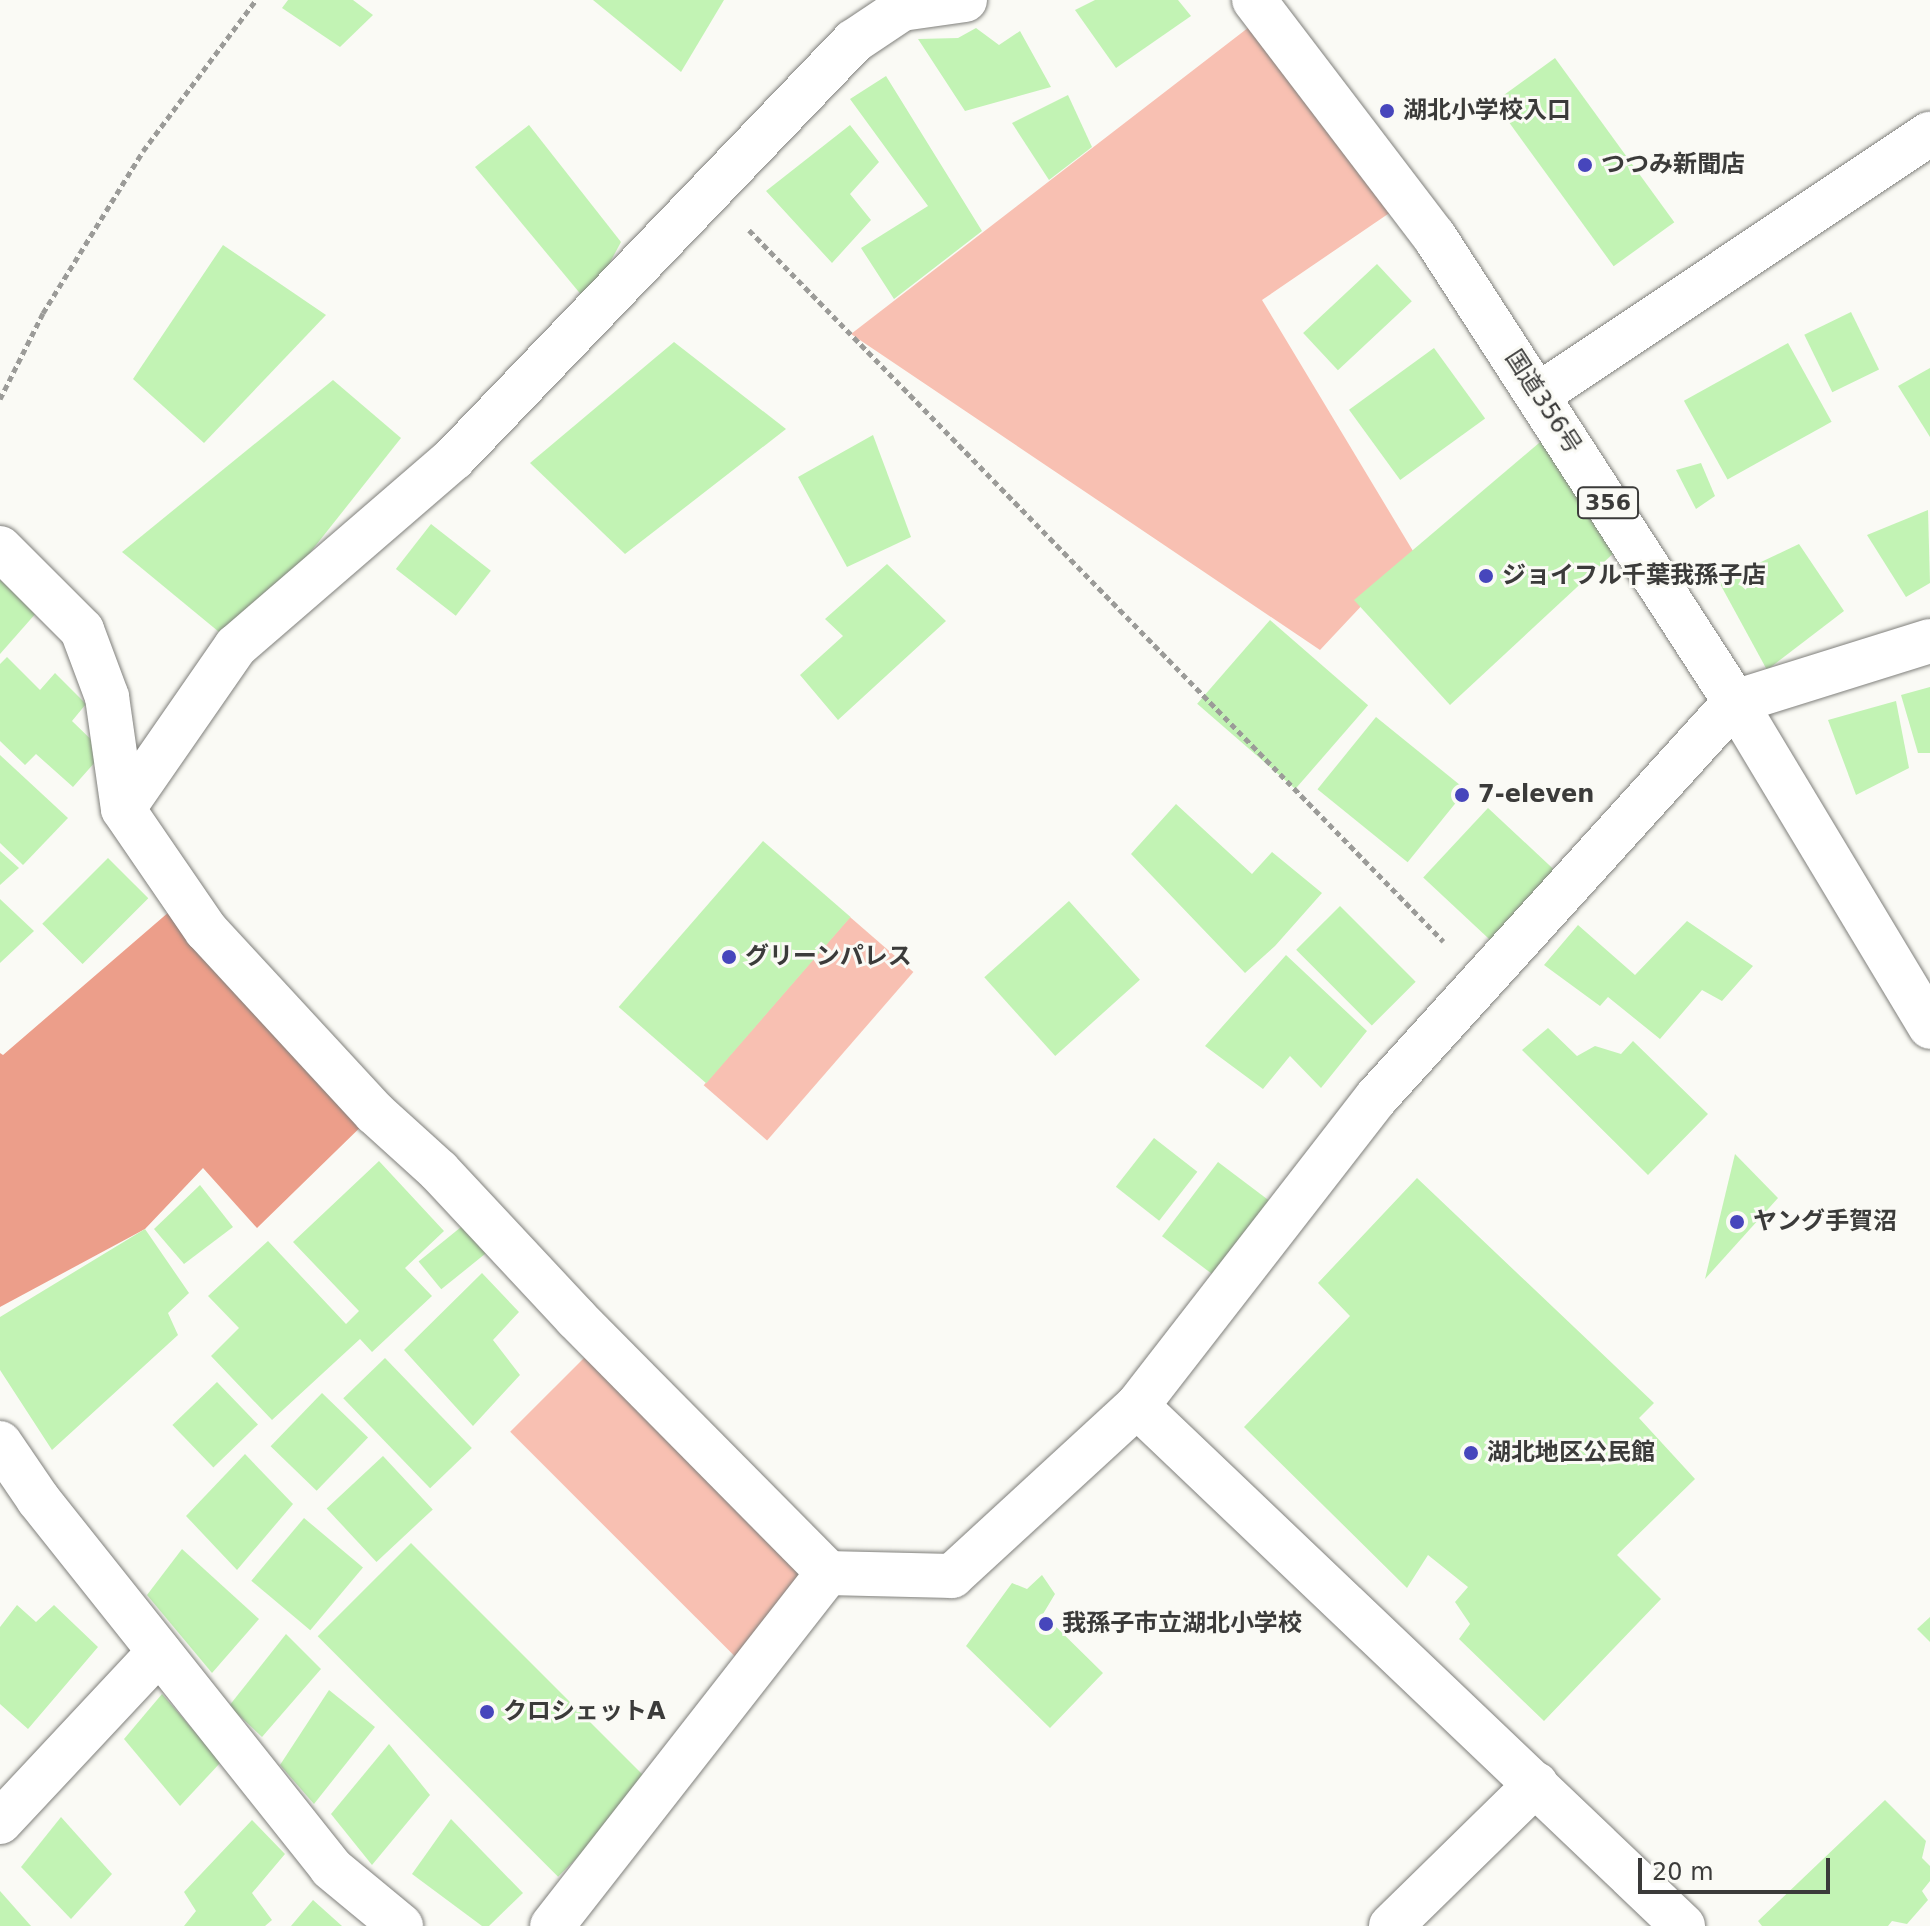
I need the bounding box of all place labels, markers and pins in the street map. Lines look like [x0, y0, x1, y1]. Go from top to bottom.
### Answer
place label: 湖北小学校入口 [1403, 97, 1571, 125]
marker: 湖北小学校入口 [1378, 102, 1396, 120]
place label: つつみ新聞店 [1601, 151, 1745, 179]
marker: つつみ新聞店 [1576, 156, 1594, 174]
place label: ジョイフル千葉我孫子店 [1502, 562, 1766, 590]
marker: ジョイフル千葉我孫子店 [1477, 567, 1495, 585]
place label: 7-eleven [1478, 781, 1594, 809]
marker: 7-eleven [1453, 786, 1471, 804]
place label: グリーンパレス [745, 943, 913, 971]
marker: グリーンパレス [720, 948, 738, 966]
place label: ヤング手賀沼 [1753, 1208, 1897, 1236]
marker: ヤング手賀沼 [1728, 1213, 1746, 1231]
place label: 湖北地区公民館 [1487, 1439, 1655, 1467]
marker: 湖北地区公民館 [1462, 1444, 1480, 1462]
place label: 我孫子市立湖北小学校 [1062, 1610, 1302, 1638]
marker: 我孫子市立湖北小学校 [1037, 1615, 1055, 1633]
place label: クロシェットA [503, 1698, 666, 1726]
marker: クロシェットA [478, 1703, 496, 1721]

